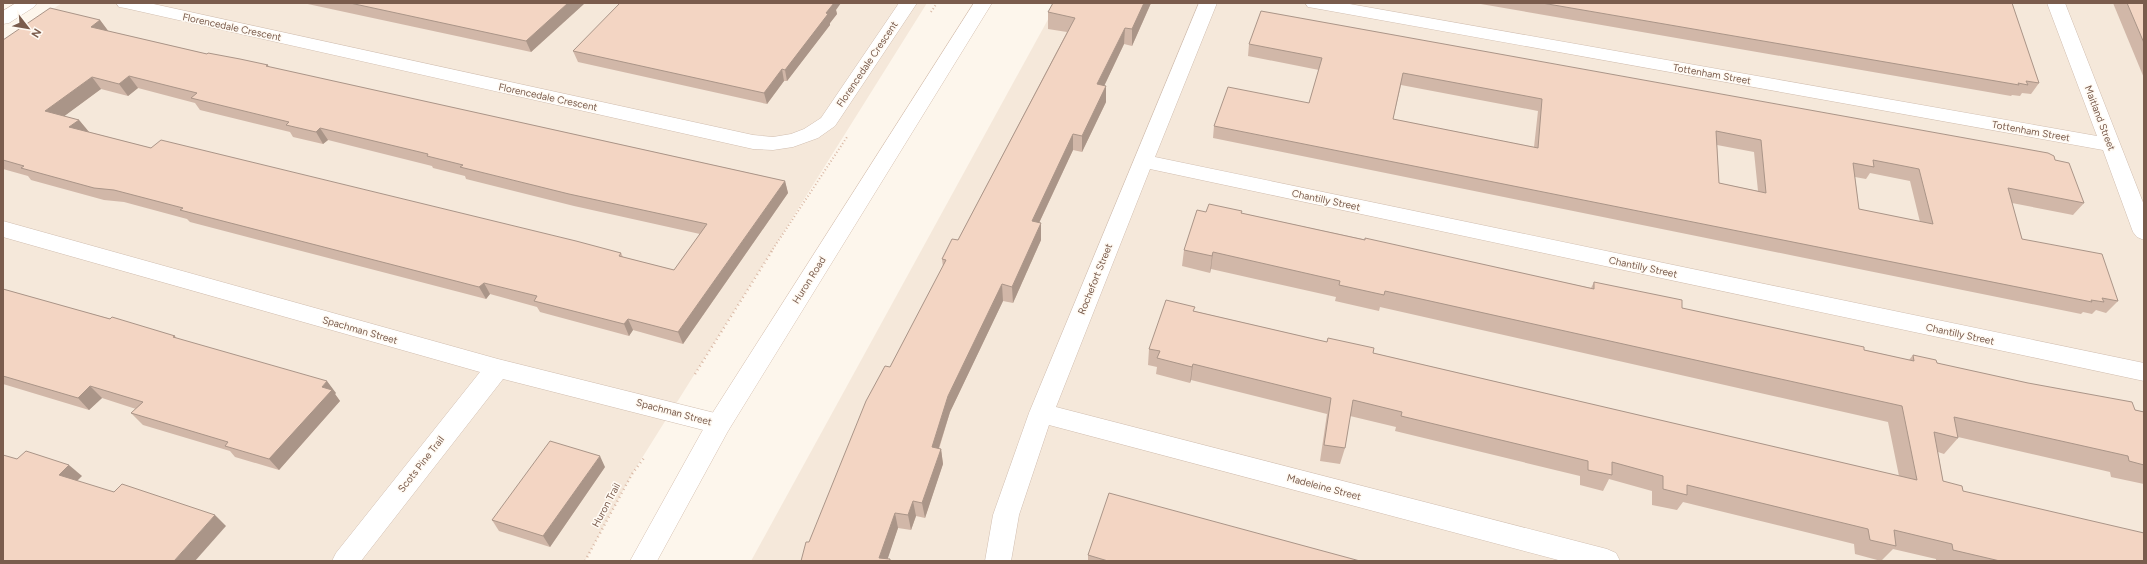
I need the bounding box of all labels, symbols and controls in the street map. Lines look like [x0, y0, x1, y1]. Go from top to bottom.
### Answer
north arrow [8, 8, 48, 48]
street label: Florencedale Crescent [181, 10, 283, 44]
street label: Florencedale Crescent [833, 18, 901, 109]
text: N [28, 26, 44, 40]
street label: Tottenham Street [1672, 61, 1752, 87]
street label: Florencedale Crescent [497, 80, 599, 114]
street label: Maitland Street [2082, 84, 2118, 153]
street label: Tottenham Street [1991, 118, 2071, 144]
street label: Chantilly Street [1291, 186, 1362, 214]
street label: Rochefort Street [1075, 241, 1115, 316]
street label: Chantilly Street [1608, 253, 1679, 281]
street label: Huron Road [789, 254, 829, 306]
street label: Spachman Street [321, 313, 399, 347]
street label: Chantilly Street [1925, 320, 1996, 348]
street label: Spachman Street [635, 396, 713, 428]
street label: Scots Pine Trail [395, 433, 447, 495]
street label: Madeleine Street [1285, 471, 1363, 503]
street label: Huron Trail [589, 481, 623, 529]

